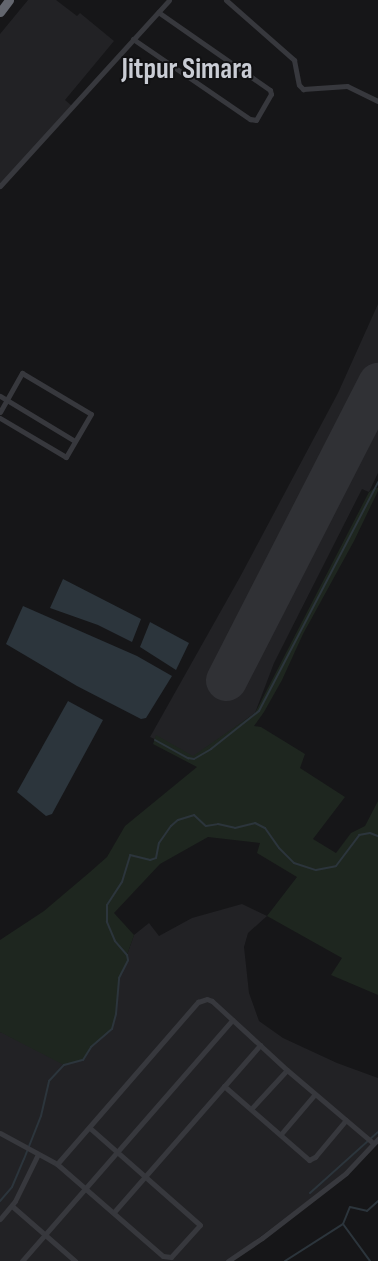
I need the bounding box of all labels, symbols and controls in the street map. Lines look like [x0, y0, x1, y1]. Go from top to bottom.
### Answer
district label: Jitpur Simara [121, 53, 253, 87]

